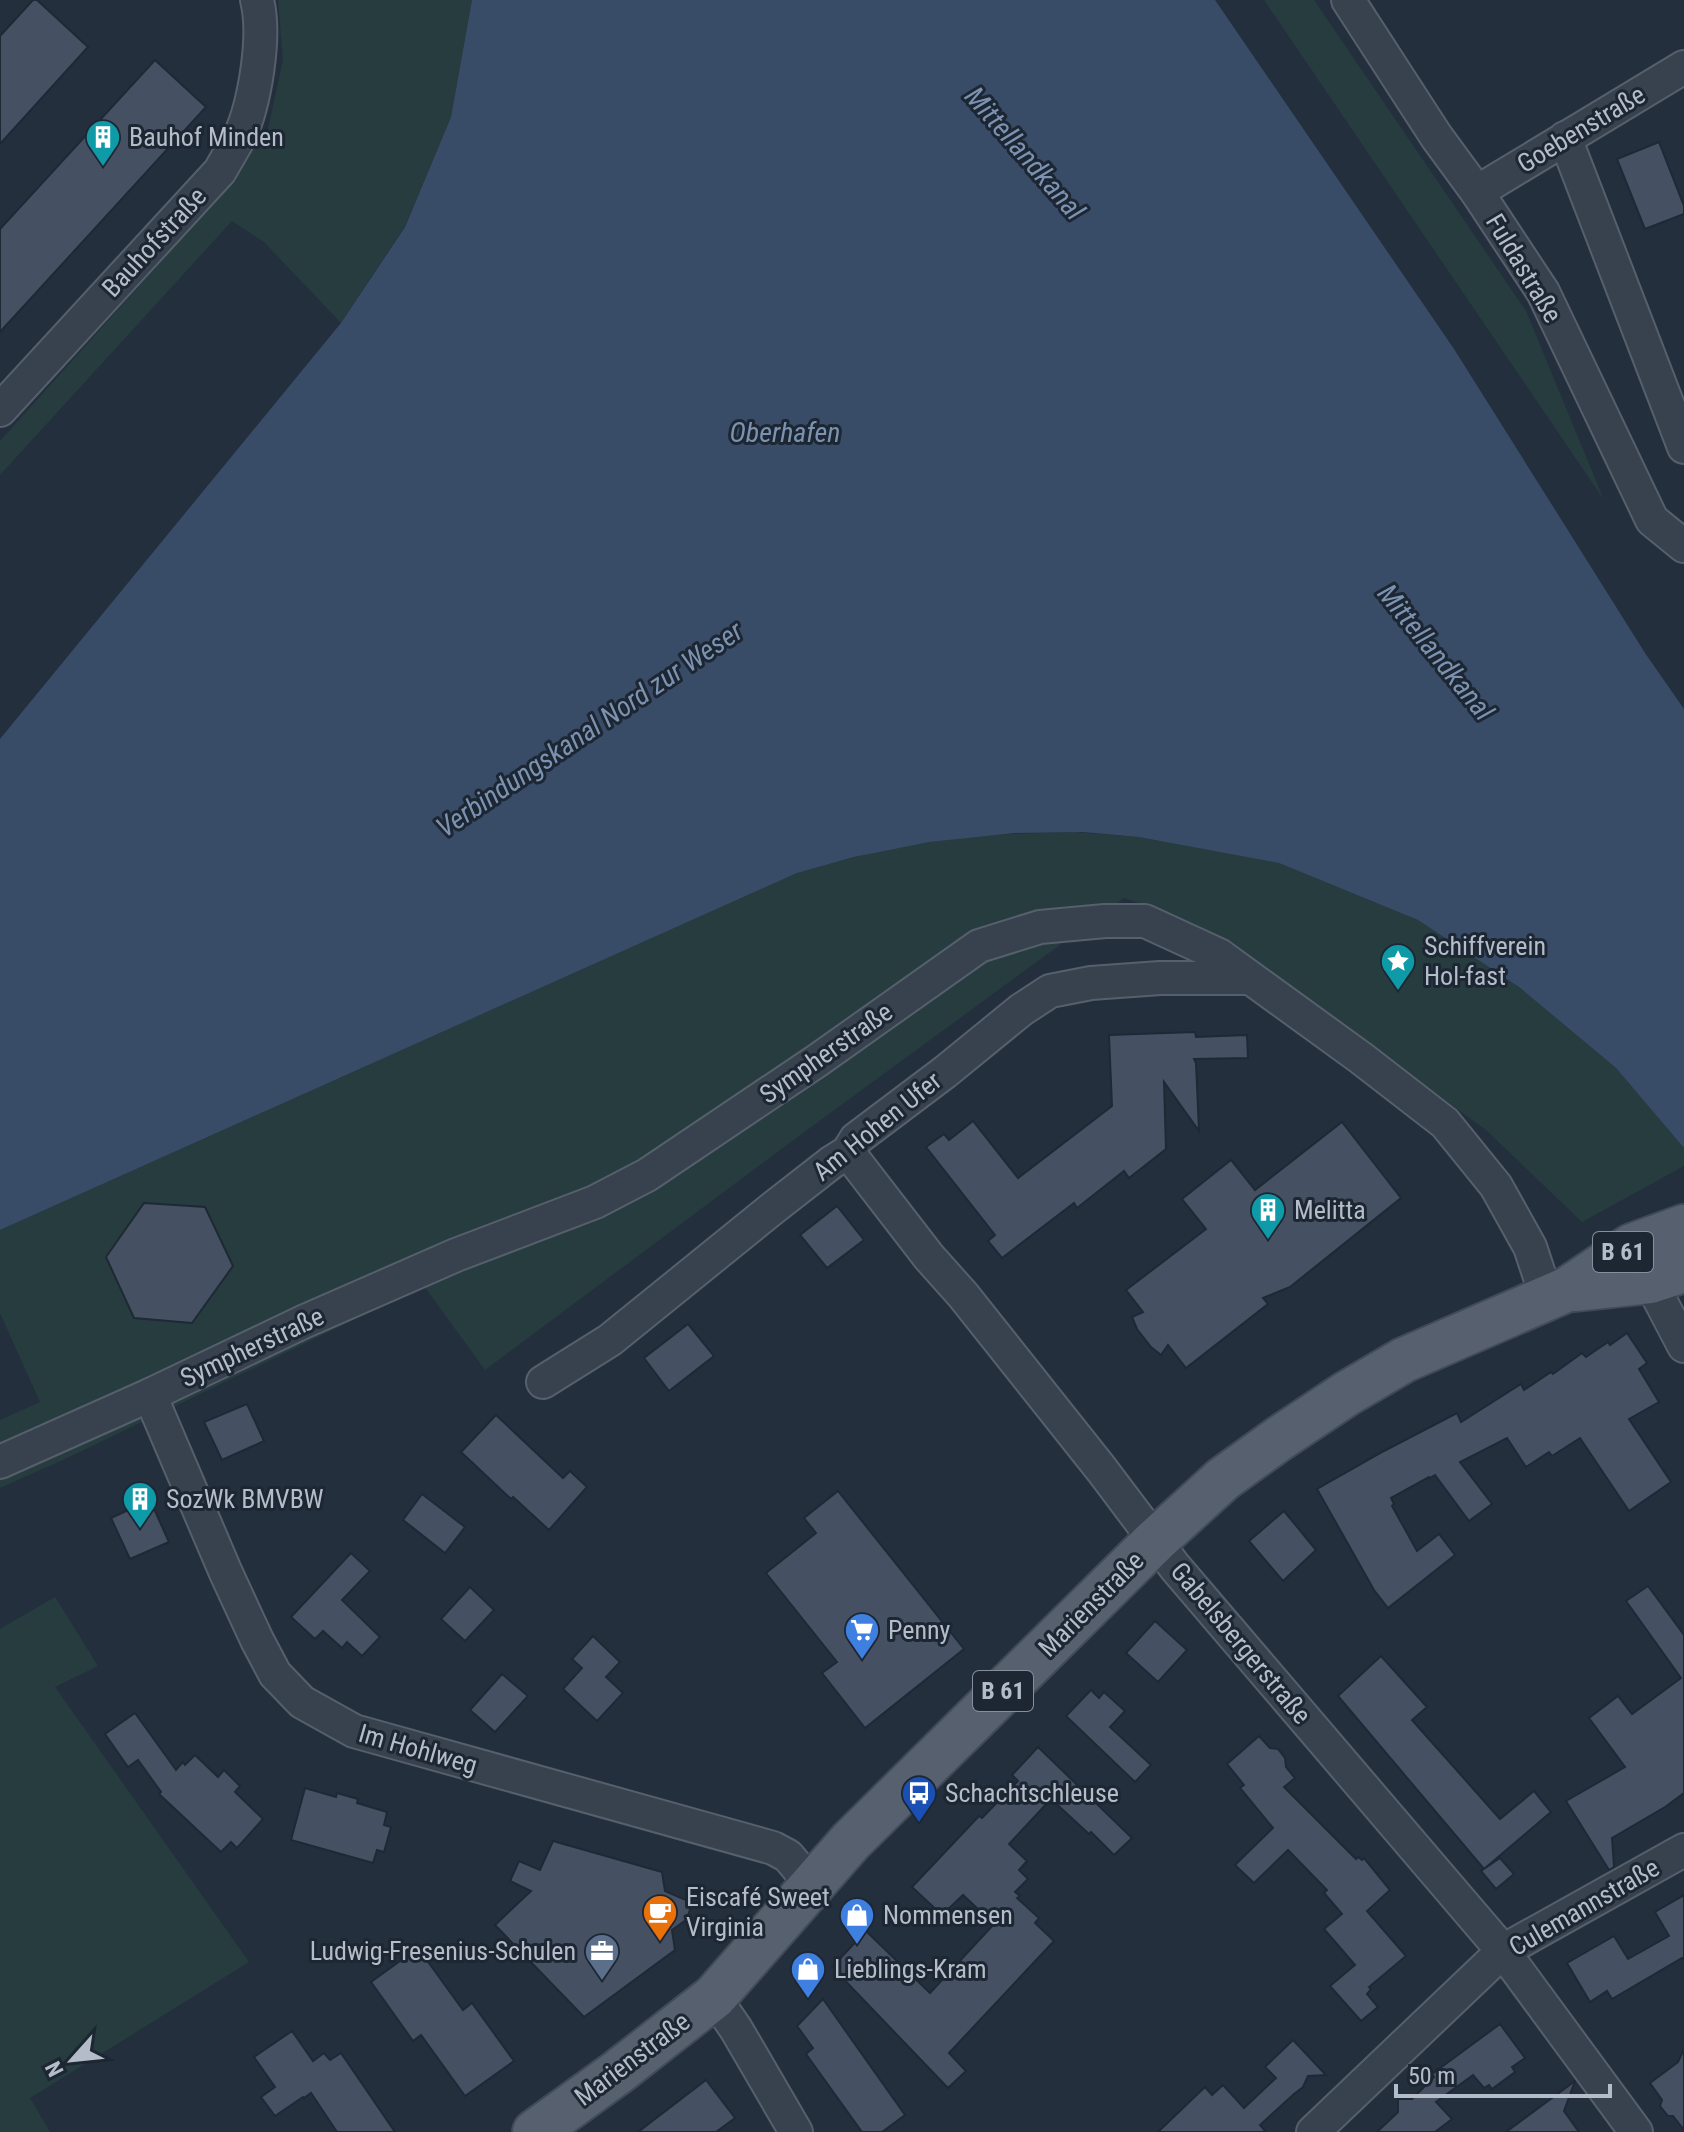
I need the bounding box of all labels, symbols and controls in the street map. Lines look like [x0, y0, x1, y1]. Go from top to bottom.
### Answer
street label: Goebenstraße [1512, 79, 1650, 179]
water label: Mittellandkanal [958, 80, 1092, 227]
building icon: Bauhof Minden [84, 118, 122, 168]
place label: Bauhof Minden [129, 122, 284, 152]
street label: Bauhofstraße [96, 181, 212, 303]
street label: Fuldastraße [1480, 208, 1568, 328]
water label: Oberhafen [729, 416, 841, 449]
water label: Mittellandkanal [1371, 578, 1501, 728]
water label: Verbindungskanal Nord zur Weser [430, 614, 749, 844]
place label: Schiffverein Hol-fast [1424, 931, 1546, 991]
place icon: Schiffverein Hol-fast [1379, 942, 1417, 992]
street label: Sympherstraße [754, 996, 898, 1110]
street label: Am Hohen Ufer [807, 1065, 947, 1187]
building icon: Melitta [1249, 1191, 1287, 1241]
place label: Melitta [1294, 1195, 1366, 1225]
road number: B 61 [1593, 1232, 1653, 1272]
street label: Sympherstraße [176, 1301, 328, 1393]
building icon: SozWk BMVBW [121, 1480, 159, 1530]
place label: SozWk BMVBW [166, 1484, 324, 1514]
street label: Marienstraße [1032, 1545, 1150, 1663]
street label: Gabelsbergerstraße [1165, 1556, 1317, 1730]
supermarket icon: Penny [843, 1611, 881, 1661]
place label: Penny [888, 1615, 951, 1645]
road number: B 61 [973, 1671, 1033, 1711]
street label: Im Hohlweg [355, 1718, 481, 1780]
bus stop icon: Schachtschleuse [900, 1774, 938, 1824]
place label: Schachtschleuse [945, 1778, 1119, 1808]
street label: Culemannstraße [1504, 1852, 1664, 1962]
place label: Eiscafé Sweet Virginia [686, 1882, 830, 1942]
cafe icon: Eiscafé Sweet Virginia [641, 1893, 679, 1943]
shop icon: Nommensen [838, 1896, 876, 1946]
place label: Nommensen [883, 1900, 1013, 1930]
office icon: Ludwig-Fresenius-Schulen [583, 1932, 621, 1982]
place label: Ludwig-Fresenius-Schulen [310, 1936, 576, 1966]
shop icon: Lieblings-Kram [789, 1950, 827, 2000]
place label: Lieblings-Kram [834, 1954, 987, 1984]
street label: Marienstraße [569, 2006, 695, 2112]
north arrow [32, 2020, 112, 2100]
scale bar [1396, 2048, 1610, 2098]
text: N [40, 2057, 69, 2081]
text: 50 m [1408, 2062, 1455, 2090]

